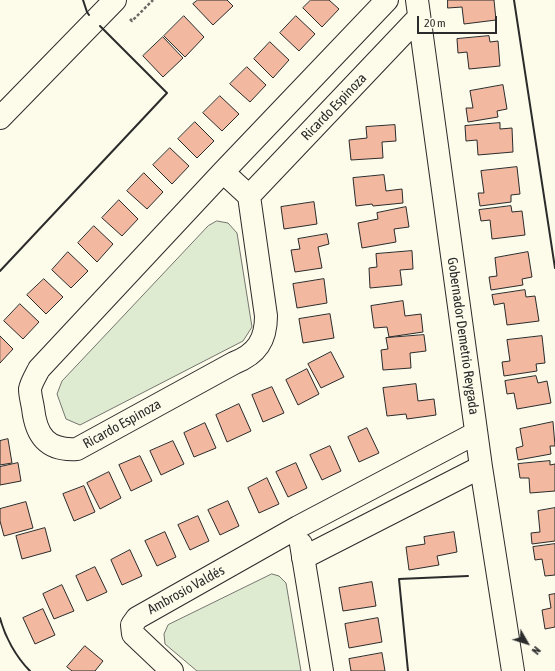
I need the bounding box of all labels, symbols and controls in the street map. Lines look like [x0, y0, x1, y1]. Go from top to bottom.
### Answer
scale bar [419, 8, 499, 34]
text: 20 m [424, 16, 446, 30]
street label: Ricardo Espinoza [298, 70, 370, 144]
street label: Gobernador Demetrio Reygada [444, 256, 482, 416]
street label: Ricardo Espinoza [80, 396, 164, 452]
street label: Ambrosio Valdés [145, 562, 227, 618]
north arrow [507, 623, 547, 663]
text: N [530, 644, 543, 657]

